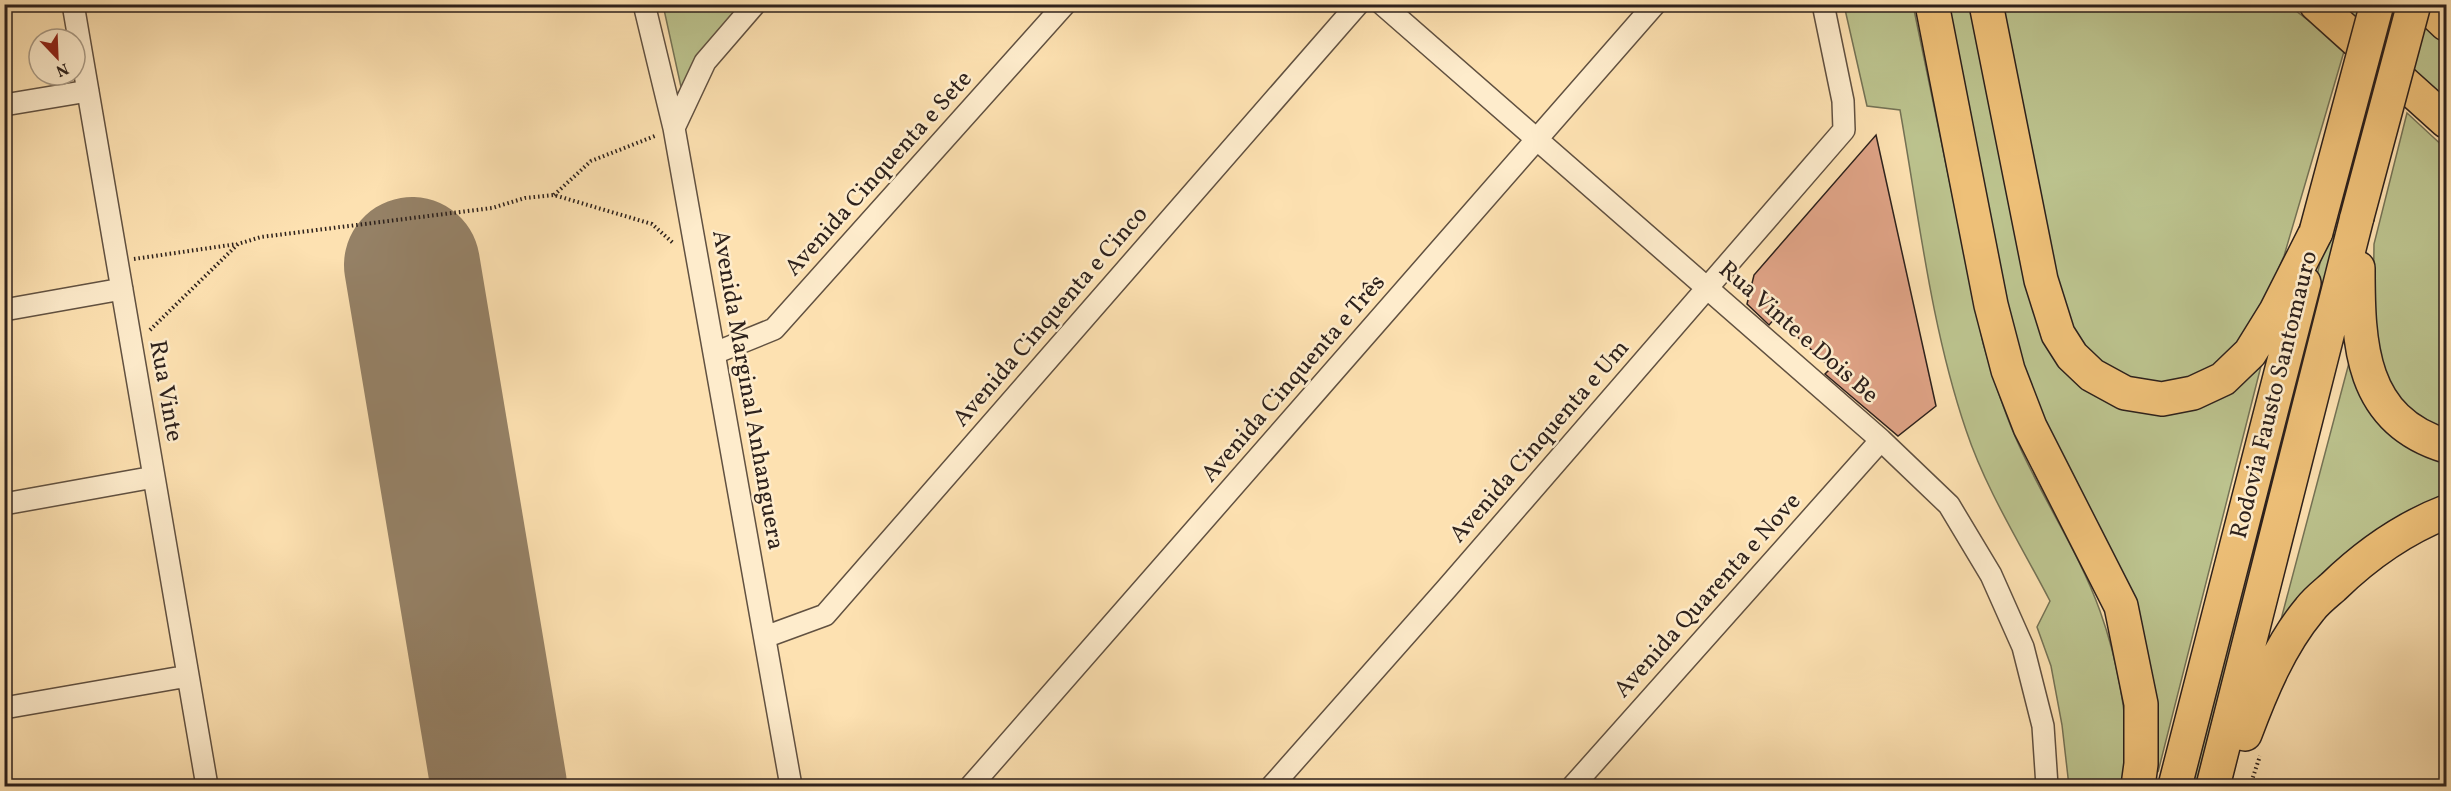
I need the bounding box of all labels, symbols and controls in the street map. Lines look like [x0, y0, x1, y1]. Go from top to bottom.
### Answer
north arrow [27, 27, 87, 87]
text: N [52, 57, 72, 82]
street label: Avenida Cinquenta e Sete [777, 64, 981, 284]
street label: Avenida Cinquenta e Cinco [945, 199, 1157, 435]
street label: Avenida Marginal Anhanguera [702, 227, 792, 553]
street label: Rodovia Fausto Santomauro [2223, 248, 2327, 542]
street label: Rua Vinte e Dois Be [1711, 254, 1885, 412]
street label: Avenida Cinquenta e Três [1194, 267, 1394, 491]
street label: Avenida Cinquenta e Um [1442, 333, 1638, 551]
street label: Rua Vinte [139, 338, 191, 444]
street label: Avenida Quarenta e Nove [1607, 486, 1809, 706]

